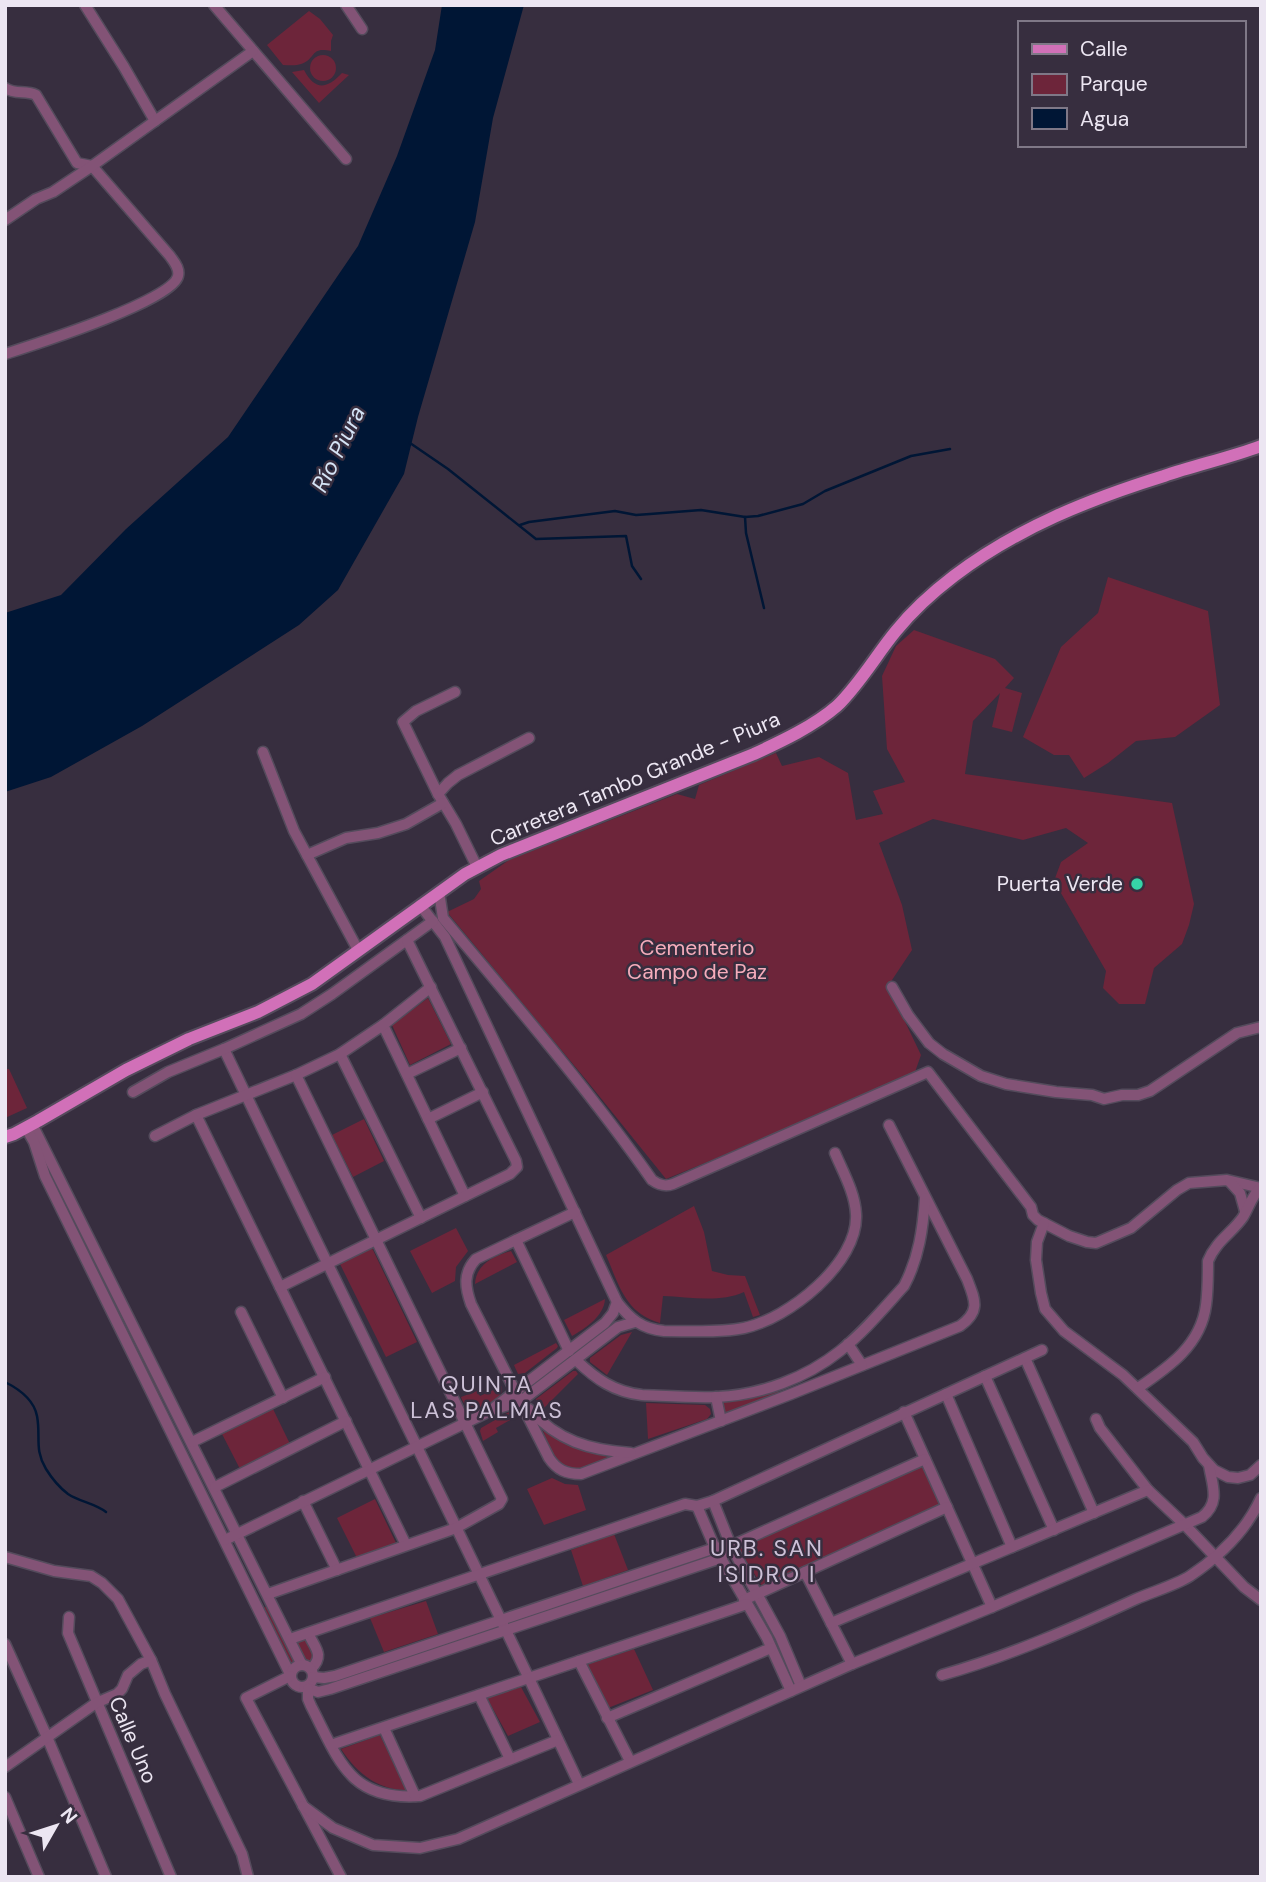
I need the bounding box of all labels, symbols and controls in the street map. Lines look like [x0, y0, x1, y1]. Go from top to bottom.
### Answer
legend [1018, 21, 1245, 147]
text: Calle [1080, 35, 1128, 63]
text: Parque [1080, 70, 1148, 98]
text: Agua [1080, 105, 1129, 133]
water label: Río Piura [304, 401, 372, 497]
street label: Carretera Tambo Grande - Piura [486, 705, 784, 853]
place label: Puerta Verde [997, 870, 1123, 898]
marker: Puerta Verde [1129, 876, 1145, 892]
park label: Cementerio Campo de Paz [627, 934, 767, 986]
district label: QUINTA LAS PALMAS [410, 1369, 564, 1425]
district label: URB. SAN ISIDRO I [710, 1533, 824, 1589]
street label: Calle Uno [102, 1692, 164, 1788]
north arrow [21, 1791, 91, 1861]
text: N [55, 1802, 83, 1829]

